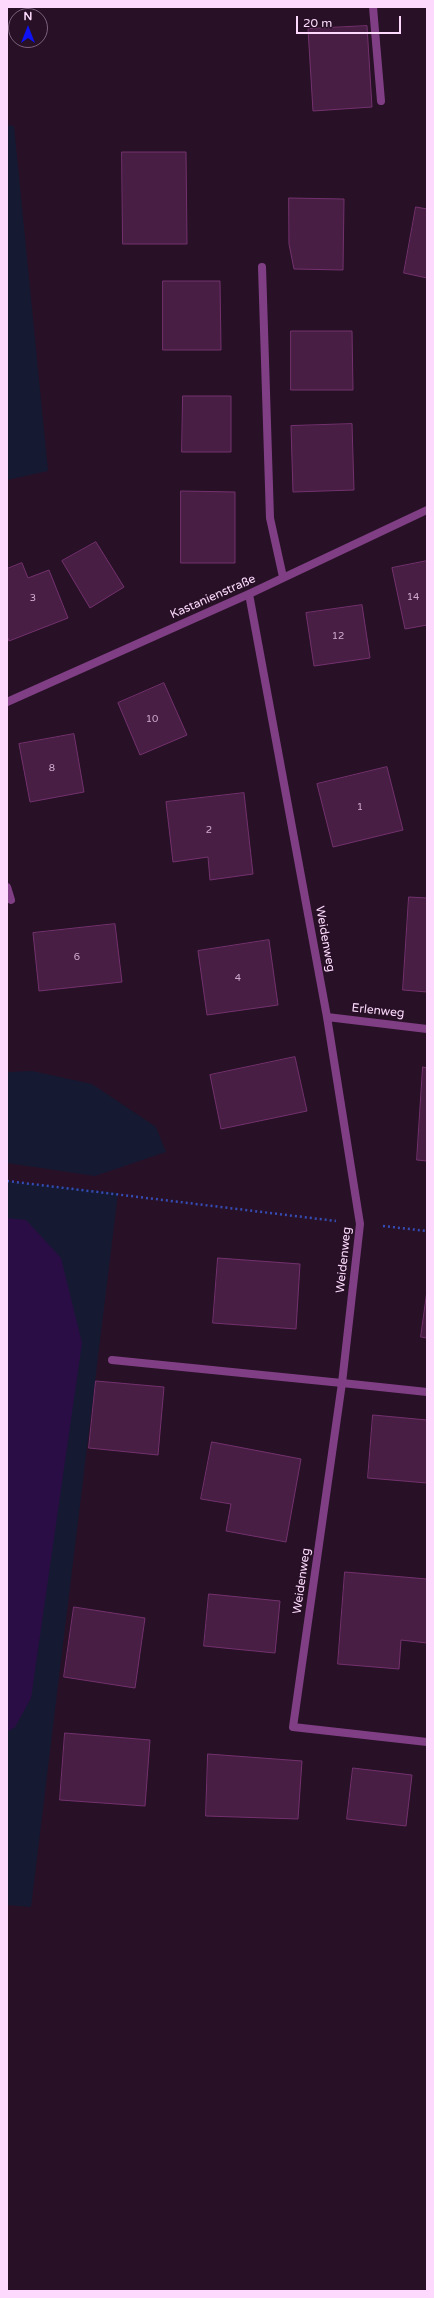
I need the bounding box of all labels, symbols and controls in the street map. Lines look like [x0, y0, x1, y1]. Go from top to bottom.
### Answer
north arrow [8, 8, 48, 48]
scale bar [298, 8, 403, 34]
text: N [24, 10, 32, 23]
text: 20 m [303, 16, 332, 30]
street label: Kastanienstraße [168, 572, 258, 622]
house number: 14 [407, 591, 419, 603]
house number: 3 [30, 592, 36, 604]
house number: 12 [332, 630, 344, 642]
house number: 10 [146, 713, 158, 725]
house number: 8 [49, 762, 55, 774]
house number: 1 [357, 801, 363, 813]
house number: 2 [206, 824, 212, 836]
street label: Weidenweg [312, 905, 338, 973]
house number: 6 [74, 951, 80, 963]
house number: 4 [235, 972, 241, 984]
street label: Erlenweg [351, 1001, 405, 1021]
street label: Weidenweg [333, 1226, 355, 1294]
street label: Weidenweg [290, 1547, 314, 1615]

